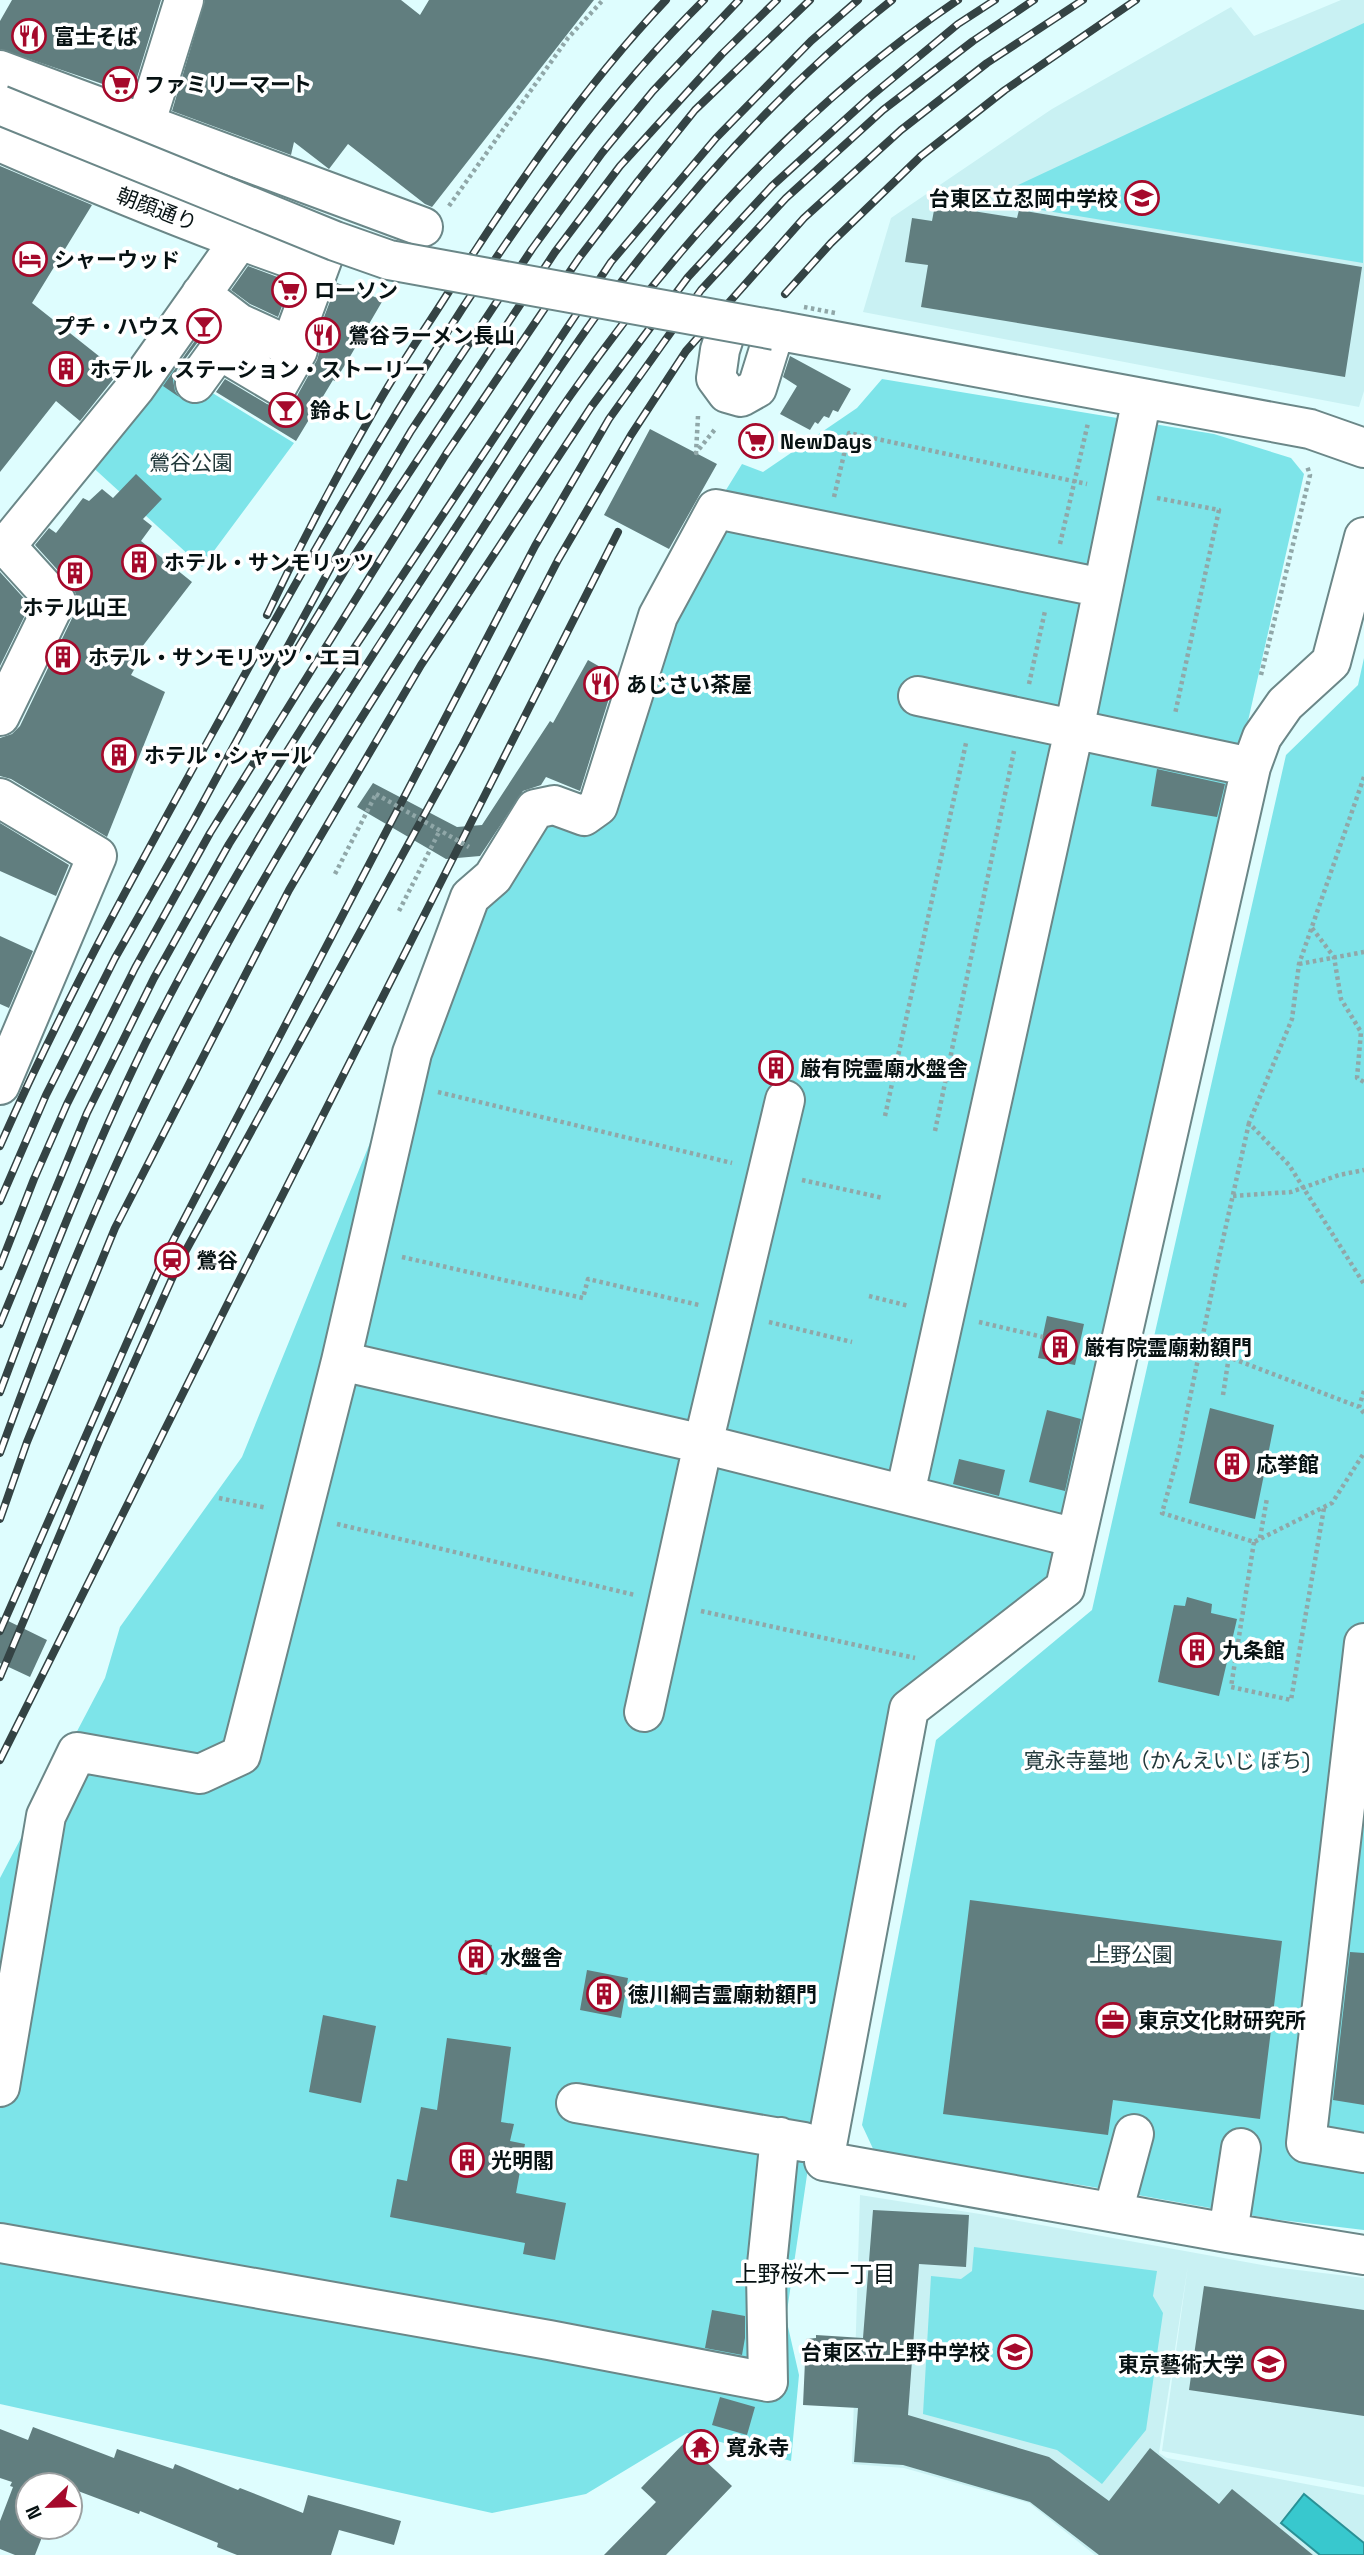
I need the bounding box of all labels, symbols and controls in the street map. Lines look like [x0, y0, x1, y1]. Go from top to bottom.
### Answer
restaurant icon: 富士そば [10, 17, 48, 55]
place label: 富士そば [54, 23, 138, 50]
supermarket icon: ファミリーマート [101, 65, 139, 103]
place label: ファミリーマート [144, 71, 312, 98]
school or university icon: 台東区立忍岡中学校 [1123, 179, 1161, 217]
street label: 朝顔通り [113, 181, 201, 237]
place label: 台東区立忍岡中学校 [929, 185, 1118, 212]
hotel icon: シャーウッド [11, 240, 49, 278]
place label: シャーウッド [54, 246, 180, 273]
supermarket icon: ローソン [270, 271, 308, 309]
place label: ローソン [314, 277, 398, 304]
bar icon: プチ・ハウス [185, 307, 223, 345]
place label: プチ・ハウス [54, 313, 180, 340]
restaurant icon: 鶯谷ラーメン長山 [304, 316, 342, 354]
place label: 鶯谷ラーメン長山 [348, 322, 515, 349]
building icon: ホテル・ステーション・ストーリー [47, 350, 85, 388]
place label: ホテル・ステーション・ストーリー [90, 356, 426, 383]
bar icon: 鈴よし [267, 391, 305, 429]
place label: 鈴よし [310, 397, 373, 424]
supermarket icon: NewDays [737, 422, 775, 460]
place label: NewDays [780, 428, 872, 455]
park label: 鶯谷公園 [149, 449, 233, 476]
building icon: ホテル・サンモリッツ [120, 543, 158, 581]
place label: ホテル・サンモリッツ [164, 549, 374, 576]
building icon: ホテル山王 [56, 554, 94, 592]
place label: ホテル山王 [23, 594, 128, 621]
building icon: ホテル・サンモリッツ・エコ [44, 638, 82, 676]
place label: ホテル・サンモリッツ・エコ [88, 644, 361, 671]
restaurant icon: あじさい茶屋 [582, 665, 620, 703]
place label: あじさい茶屋 [626, 671, 752, 698]
building icon: ホテル・シャール [100, 736, 138, 774]
place label: ホテル・シャール [144, 742, 312, 769]
building icon: 厳有院霊廟水盤舎 [757, 1049, 795, 1087]
place label: 厳有院霊廟水盤舎 [800, 1055, 968, 1082]
station icon: 鶯谷 [153, 1241, 191, 1279]
place label: 鶯谷 [196, 1247, 238, 1274]
building icon: 厳有院霊廟勅額門 [1041, 1328, 1079, 1366]
place label: 厳有院霊廟勅額門 [1084, 1334, 1252, 1361]
building icon: 応挙館 [1213, 1445, 1251, 1483]
place label: 応挙館 [1256, 1451, 1319, 1478]
building icon: 九条館 [1178, 1631, 1216, 1669]
place label: 九条館 [1222, 1637, 1285, 1664]
park label: 寛永寺墓地（かんえいじ ぼち) [1024, 1747, 1310, 1774]
building icon: 水盤舎 [457, 1938, 495, 1976]
park label: 上野公園 [1089, 1941, 1173, 1968]
place label: 水盤舎 [500, 1944, 563, 1971]
building icon: 徳川綱吉霊廟勅額門 [585, 1975, 623, 2013]
place label: 徳川綱吉霊廟勅額門 [628, 1981, 817, 2008]
office icon: 東京文化財研究所 [1094, 2001, 1132, 2039]
place label: 東京文化財研究所 [1138, 2007, 1306, 2034]
building icon: 光明閣 [448, 2141, 486, 2179]
place label: 光明閣 [491, 2147, 554, 2174]
district label: 上野桜木一丁目 [735, 2259, 896, 2289]
school or university icon: 台東区立上野中学校 [996, 2333, 1034, 2371]
place label: 台東区立上野中学校 [801, 2339, 990, 2366]
school or university icon: 東京藝術大学 [1250, 2345, 1288, 2383]
place label: 東京藝術大学 [1118, 2351, 1244, 2378]
temple icon: 寛永寺 [682, 2428, 720, 2466]
place label: 寛永寺 [726, 2434, 789, 2461]
north arrow [14, 2471, 84, 2541]
text: N [20, 2502, 48, 2523]

